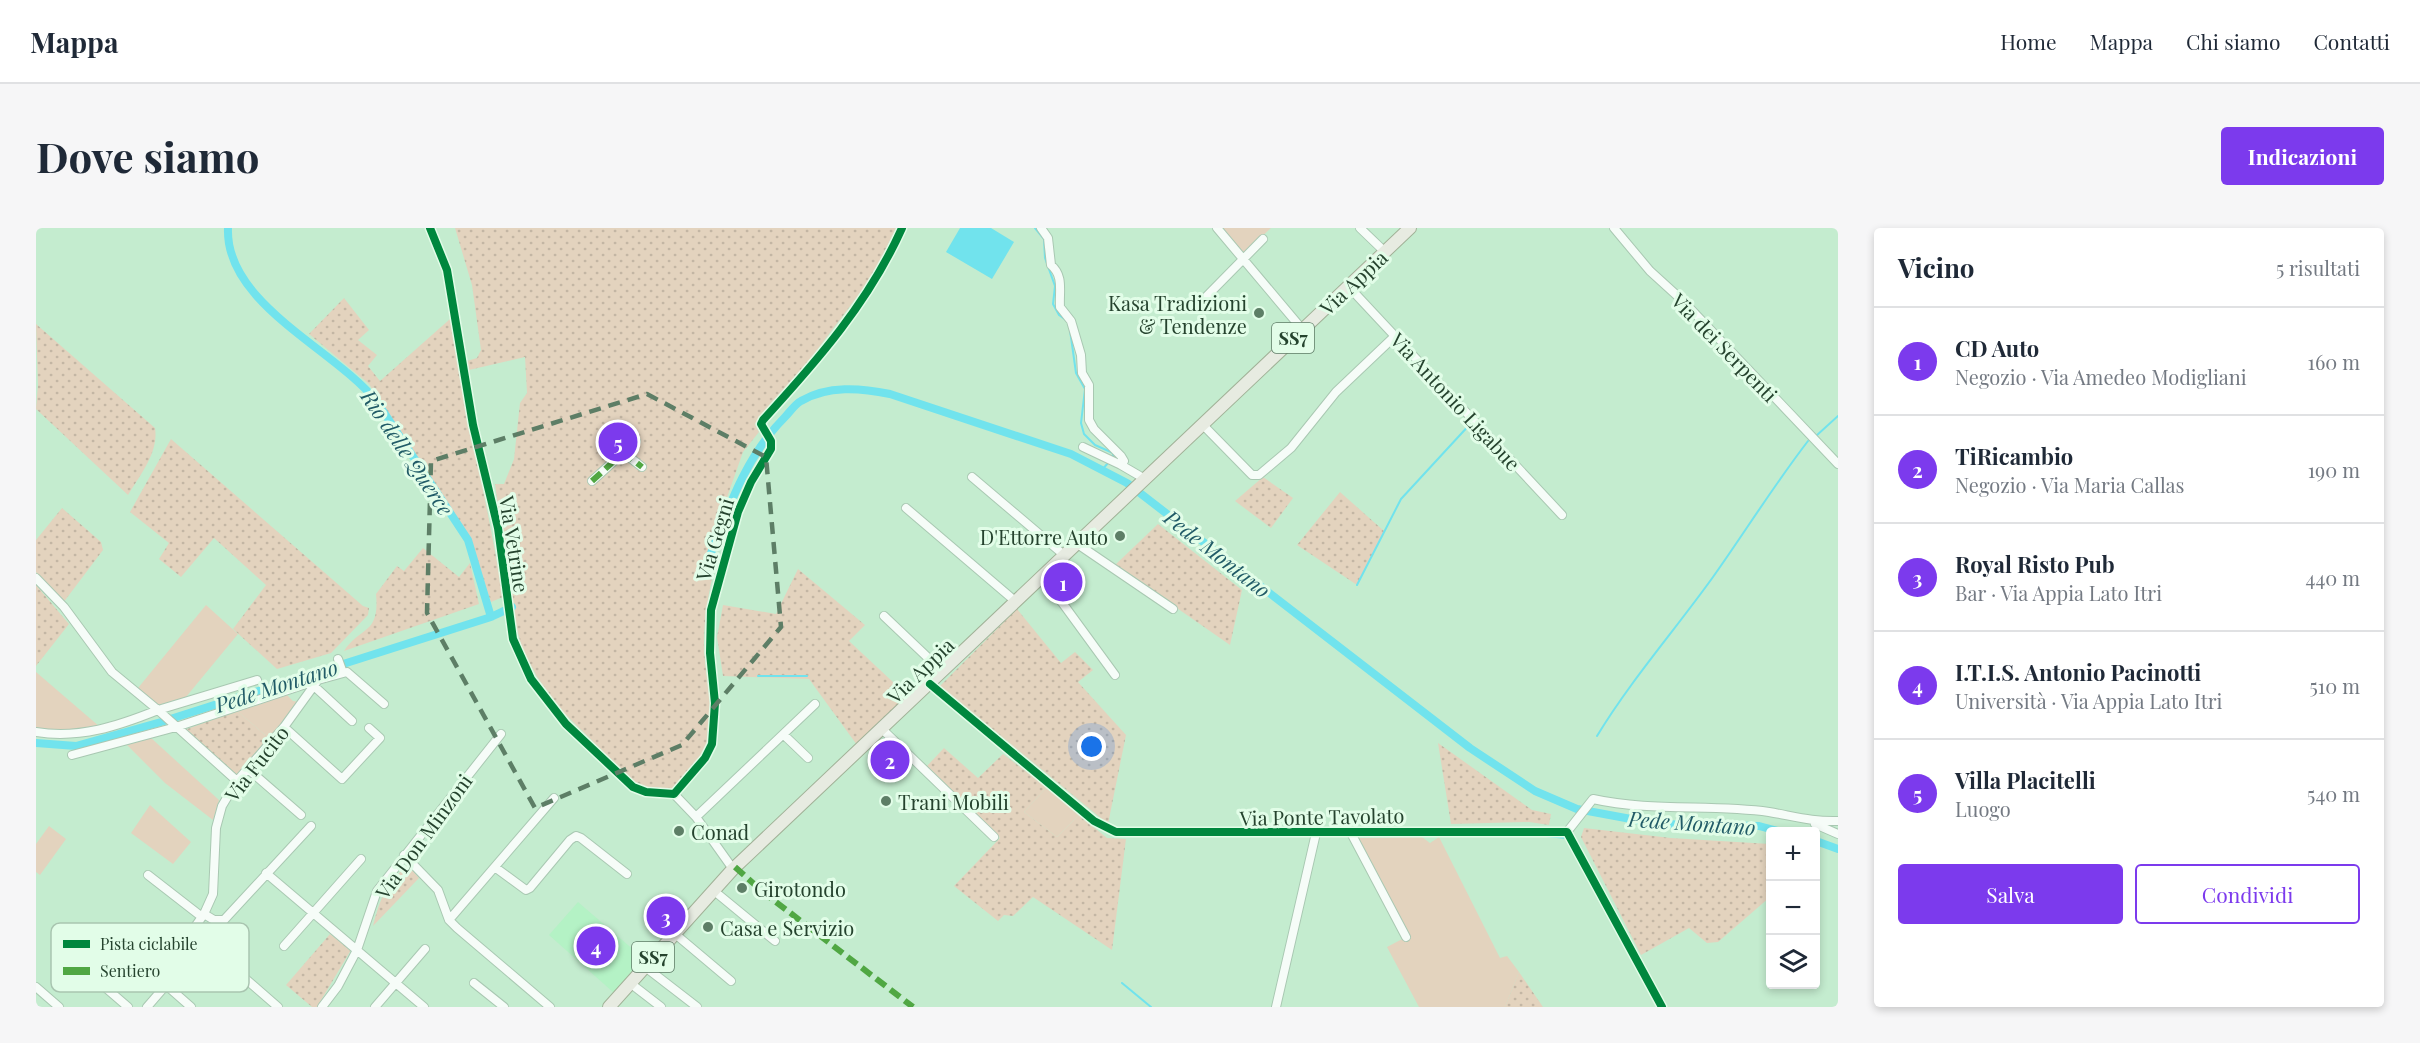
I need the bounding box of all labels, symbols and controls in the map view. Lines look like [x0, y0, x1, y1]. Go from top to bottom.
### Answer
text: Mappa [30, 23, 118, 60]
text: Home [2000, 27, 2057, 55]
text: Mappa [2090, 27, 2153, 55]
text: Chi siamo [2186, 27, 2280, 55]
text: Contatti [2313, 27, 2390, 55]
button: Indicazioni [2221, 127, 2384, 185]
text: Dove siamo [36, 128, 260, 184]
street label: Via Appia [1312, 244, 1393, 321]
text: Vicino [1898, 250, 1975, 285]
text: 5 risultati [2276, 254, 2360, 281]
street label: Via dei Serpenti [1665, 286, 1784, 407]
place label: Kasa Tradizioni & Tendenze [1108, 289, 1247, 339]
marker: Kasa Tradizioni & Tendenze [1252, 306, 1266, 320]
road number: SS7 [1272, 323, 1314, 353]
street label: Via Antonio Ligabue [1384, 326, 1527, 476]
text: CD Auto [1955, 333, 2039, 363]
text: 1 [1914, 348, 1921, 375]
text: 160 m [2308, 348, 2360, 375]
text: Negozio · Via Amedeo Modigliani [1955, 363, 2247, 390]
water label: Rio delle Querce [355, 383, 460, 520]
pin: 5 [598, 420, 638, 464]
text: TiRicambio [1955, 441, 2073, 471]
text: 2 [1912, 456, 1923, 483]
text: 190 m [2308, 456, 2360, 483]
text: Negozio · Via Maria Callas [1955, 471, 2185, 498]
street label: Via Vetrine [494, 493, 536, 594]
street label: Via Gegni [688, 494, 739, 585]
water label: Pede Montano [1158, 502, 1277, 603]
place label: D'Ettorre Auto [980, 523, 1108, 550]
marker: D'Ettorre Auto [1113, 529, 1127, 543]
text: Royal Risto Pub [1955, 549, 2115, 579]
pin: 1 [1044, 560, 1082, 604]
text: 3 [1913, 564, 1922, 591]
text: 440 m [2306, 564, 2360, 591]
text: Bar · Via Appia Lato Itri [1955, 579, 2162, 606]
street label: Via Appia [880, 631, 959, 709]
water label: Pede Montano [210, 652, 341, 718]
text: I.T.I.S. Antonio Pacinotti [1955, 657, 2201, 687]
text: 4 [1912, 672, 1923, 699]
text: 510 m [2310, 672, 2360, 699]
text: Università · Via Appia Lato Itri [1955, 687, 2222, 714]
street label: Via Fucito [217, 720, 294, 807]
your location [1077, 732, 1106, 761]
pin: 2 [870, 738, 910, 782]
text: Villa Placitelli [1955, 765, 2096, 795]
street label: Via Don Minzoni [368, 768, 478, 905]
text: 5 [1913, 780, 1922, 807]
text: 540 m [2307, 780, 2360, 807]
place label: Trani Mobili [898, 788, 1009, 815]
marker: Trani Mobili [879, 794, 893, 808]
text: Luogo [1955, 795, 2011, 822]
street label: Via Ponte Tavolato [1238, 801, 1405, 831]
water label: Pede Montano [1626, 804, 1757, 840]
place label: Conad [691, 818, 750, 845]
marker: Conad [672, 824, 686, 838]
map controls [1766, 827, 1820, 989]
button: + [1766, 827, 1820, 881]
button: Salva [1898, 864, 2123, 924]
button: Condividi [2135, 864, 2360, 924]
place label: Girotondo [754, 875, 846, 902]
marker: Girotondo [735, 881, 749, 895]
button: − [1766, 881, 1820, 935]
pin: 3 [646, 894, 686, 938]
place label: Casa e Servizio [720, 914, 854, 941]
marker: Casa e Servizio [701, 920, 715, 934]
legend [51, 923, 249, 992]
pin: 4 [576, 924, 616, 968]
text: Pista ciclabile [100, 933, 198, 954]
button: layers [1766, 935, 1820, 989]
road number: SS7 [632, 942, 674, 972]
text: Sentiero [100, 960, 161, 981]

